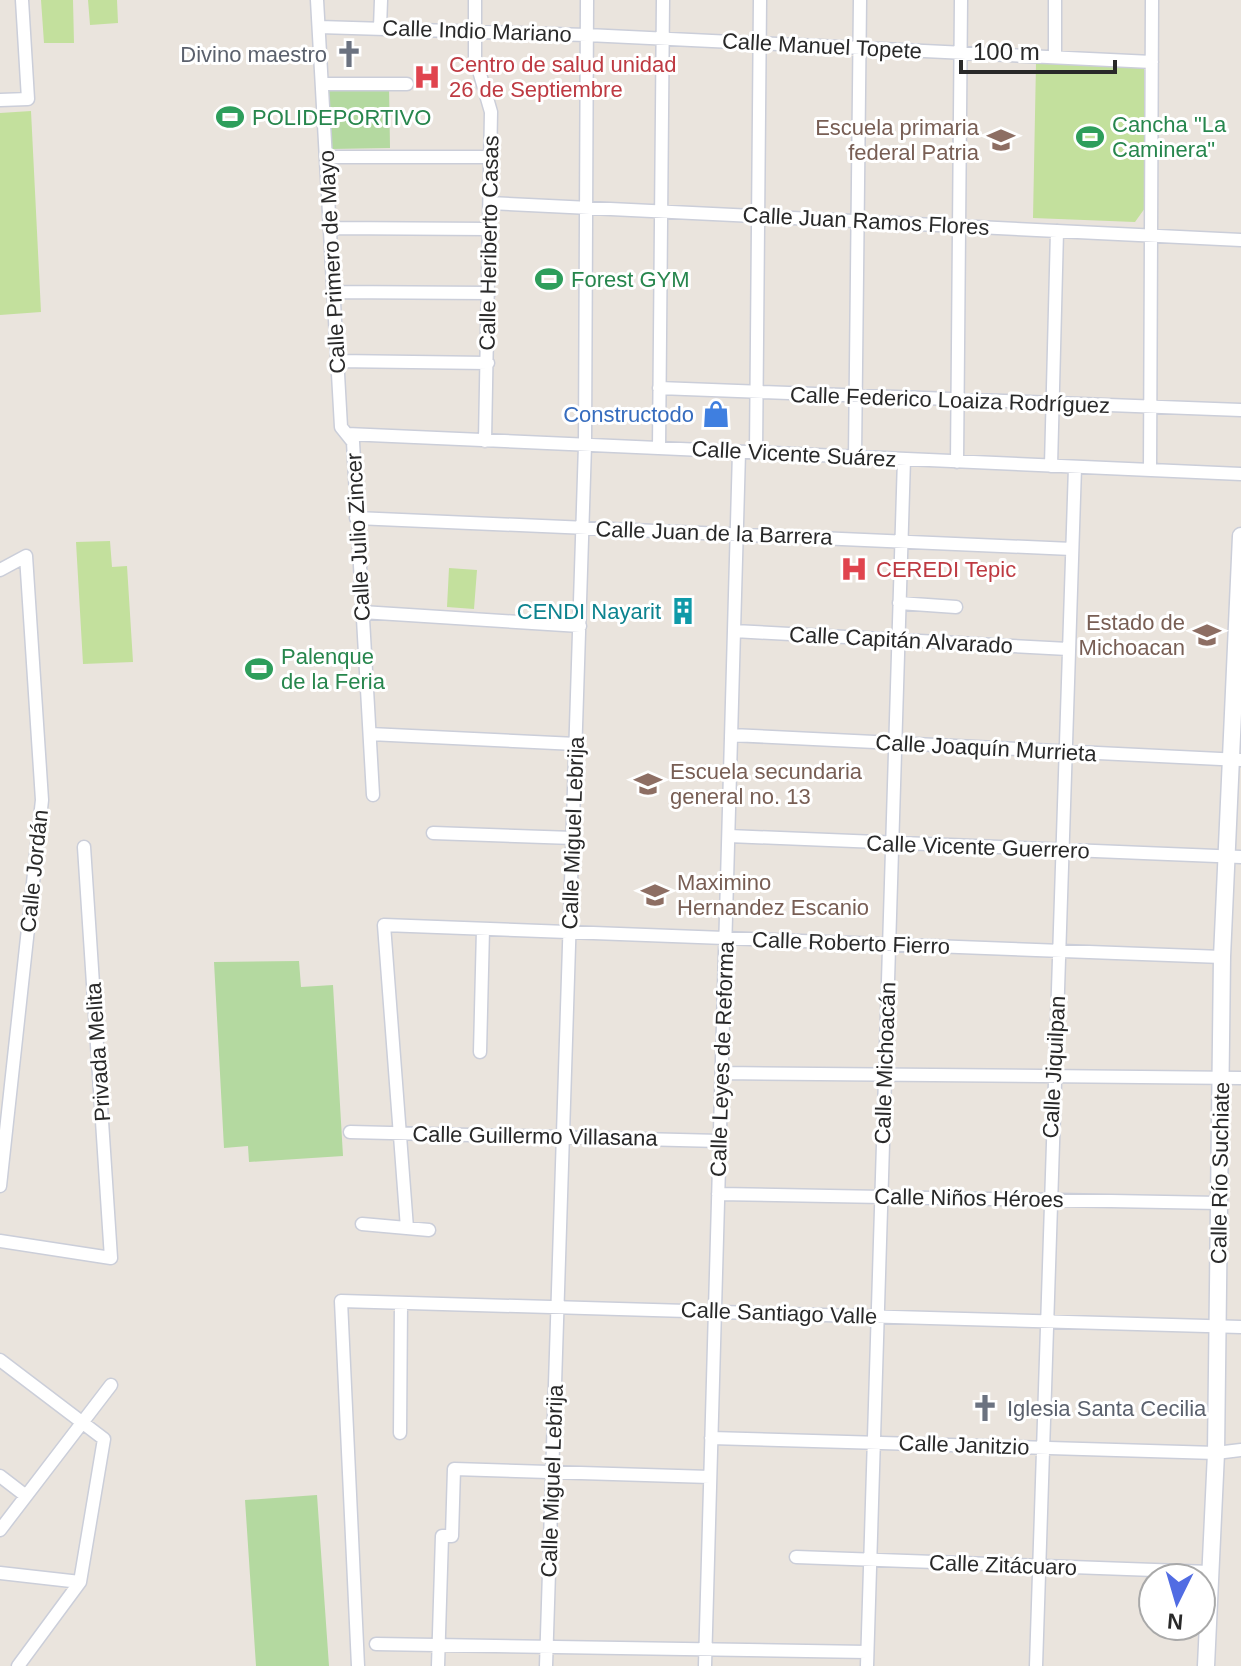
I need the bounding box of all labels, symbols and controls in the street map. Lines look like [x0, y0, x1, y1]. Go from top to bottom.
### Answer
street label: Calle Indio Mariano [382, 15, 572, 47]
scale bar [961, 24, 1115, 74]
street label: Calle Manuel Topete [721, 28, 923, 64]
text: 100 m [973, 38, 1040, 65]
church icon: Divino maestro [334, 39, 364, 69]
place label: Divino maestro [180, 42, 327, 67]
place label: Centro de salud unidad 26 de Septiembre [449, 52, 677, 102]
hospital icon: Centro de salud unidad 26 de Septiembre [412, 62, 442, 92]
sports icon: POLIDEPORTIVO [215, 102, 245, 132]
place label: POLIDEPORTIVO [252, 105, 431, 130]
place label: Cancha "La Caminera" [1112, 112, 1227, 162]
place label: Escuela primaria federal Patria [815, 115, 980, 165]
sports icon: Cancha "La Caminera" [1075, 122, 1105, 152]
school or university icon: Escuela primaria federal Patria [986, 125, 1016, 155]
street label: Calle Heriberto Casas [475, 135, 503, 351]
street label: Calle Primero de Mayo [314, 150, 350, 374]
street label: Calle Juan Ramos Flores [742, 202, 990, 240]
sports icon: Forest GYM [534, 264, 564, 294]
place label: Forest GYM [571, 267, 690, 292]
street label: Calle Federico Loaiza Rodríguez [789, 382, 1111, 418]
shop icon: Constructodo [701, 399, 731, 429]
place label: Constructodo [563, 402, 694, 427]
street label: Calle Vicente Suárez [691, 436, 897, 472]
street label: Calle Julio Zincer [341, 452, 375, 622]
street label: Calle Juan de la Barrera [595, 516, 834, 550]
hospital icon: CEREDI Tepic [839, 554, 869, 584]
place label: CEREDI Tepic [876, 557, 1016, 582]
building icon: CENDI Nayarit [668, 596, 698, 626]
place label: CENDI Nayarit [517, 599, 661, 624]
place label: Estado de Michoacan [1079, 610, 1185, 660]
school or university icon: Estado de Michoacan [1192, 620, 1222, 650]
street label: Calle Capitán Alvarado [789, 622, 1013, 658]
place label: Palenque de la Feria [281, 644, 386, 694]
sports icon: Palenque de la Feria [244, 654, 274, 684]
street label: Calle Joaquín Murrieta [875, 730, 1098, 766]
street label: Calle Miguel Lebrija [557, 735, 589, 930]
place label: Escuela secundaria general no. 13 [670, 759, 863, 809]
school or university icon: Escuela secundaria general no. 13 [633, 769, 663, 799]
street label: Calle Jordán [15, 808, 53, 934]
street label: Calle Vicente Guerrero [866, 831, 1090, 863]
place label: Maximino Hernandez Escanio [677, 870, 869, 920]
school or university icon: Maximino Hernandez Escanio [640, 880, 670, 910]
street label: Calle Roberto Fierro [752, 927, 950, 959]
street label: Calle Leyes de Reforma [705, 940, 739, 1177]
street label: Privada Melita [81, 981, 115, 1122]
street label: Calle Michoacán [870, 981, 900, 1145]
street label: Calle Jiquilpan [1038, 995, 1070, 1139]
street label: Calle Río Suchiate [1206, 1082, 1234, 1264]
street label: Calle Guillermo Villasana [412, 1121, 659, 1151]
street label: Calle Niños Héroes [874, 1184, 1064, 1212]
street label: Calle Santiago Valle [680, 1297, 878, 1329]
street label: Calle Miguel Lebrija [536, 1383, 568, 1578]
church icon: Iglesia Santa Cecilia [970, 1393, 1000, 1423]
place label: Iglesia Santa Cecilia [1007, 1396, 1207, 1421]
street label: Calle Janitzio [898, 1430, 1030, 1460]
street label: Calle Zitácuaro [929, 1550, 1077, 1580]
north arrow [1137, 1562, 1217, 1642]
text: N [1166, 1608, 1184, 1635]

